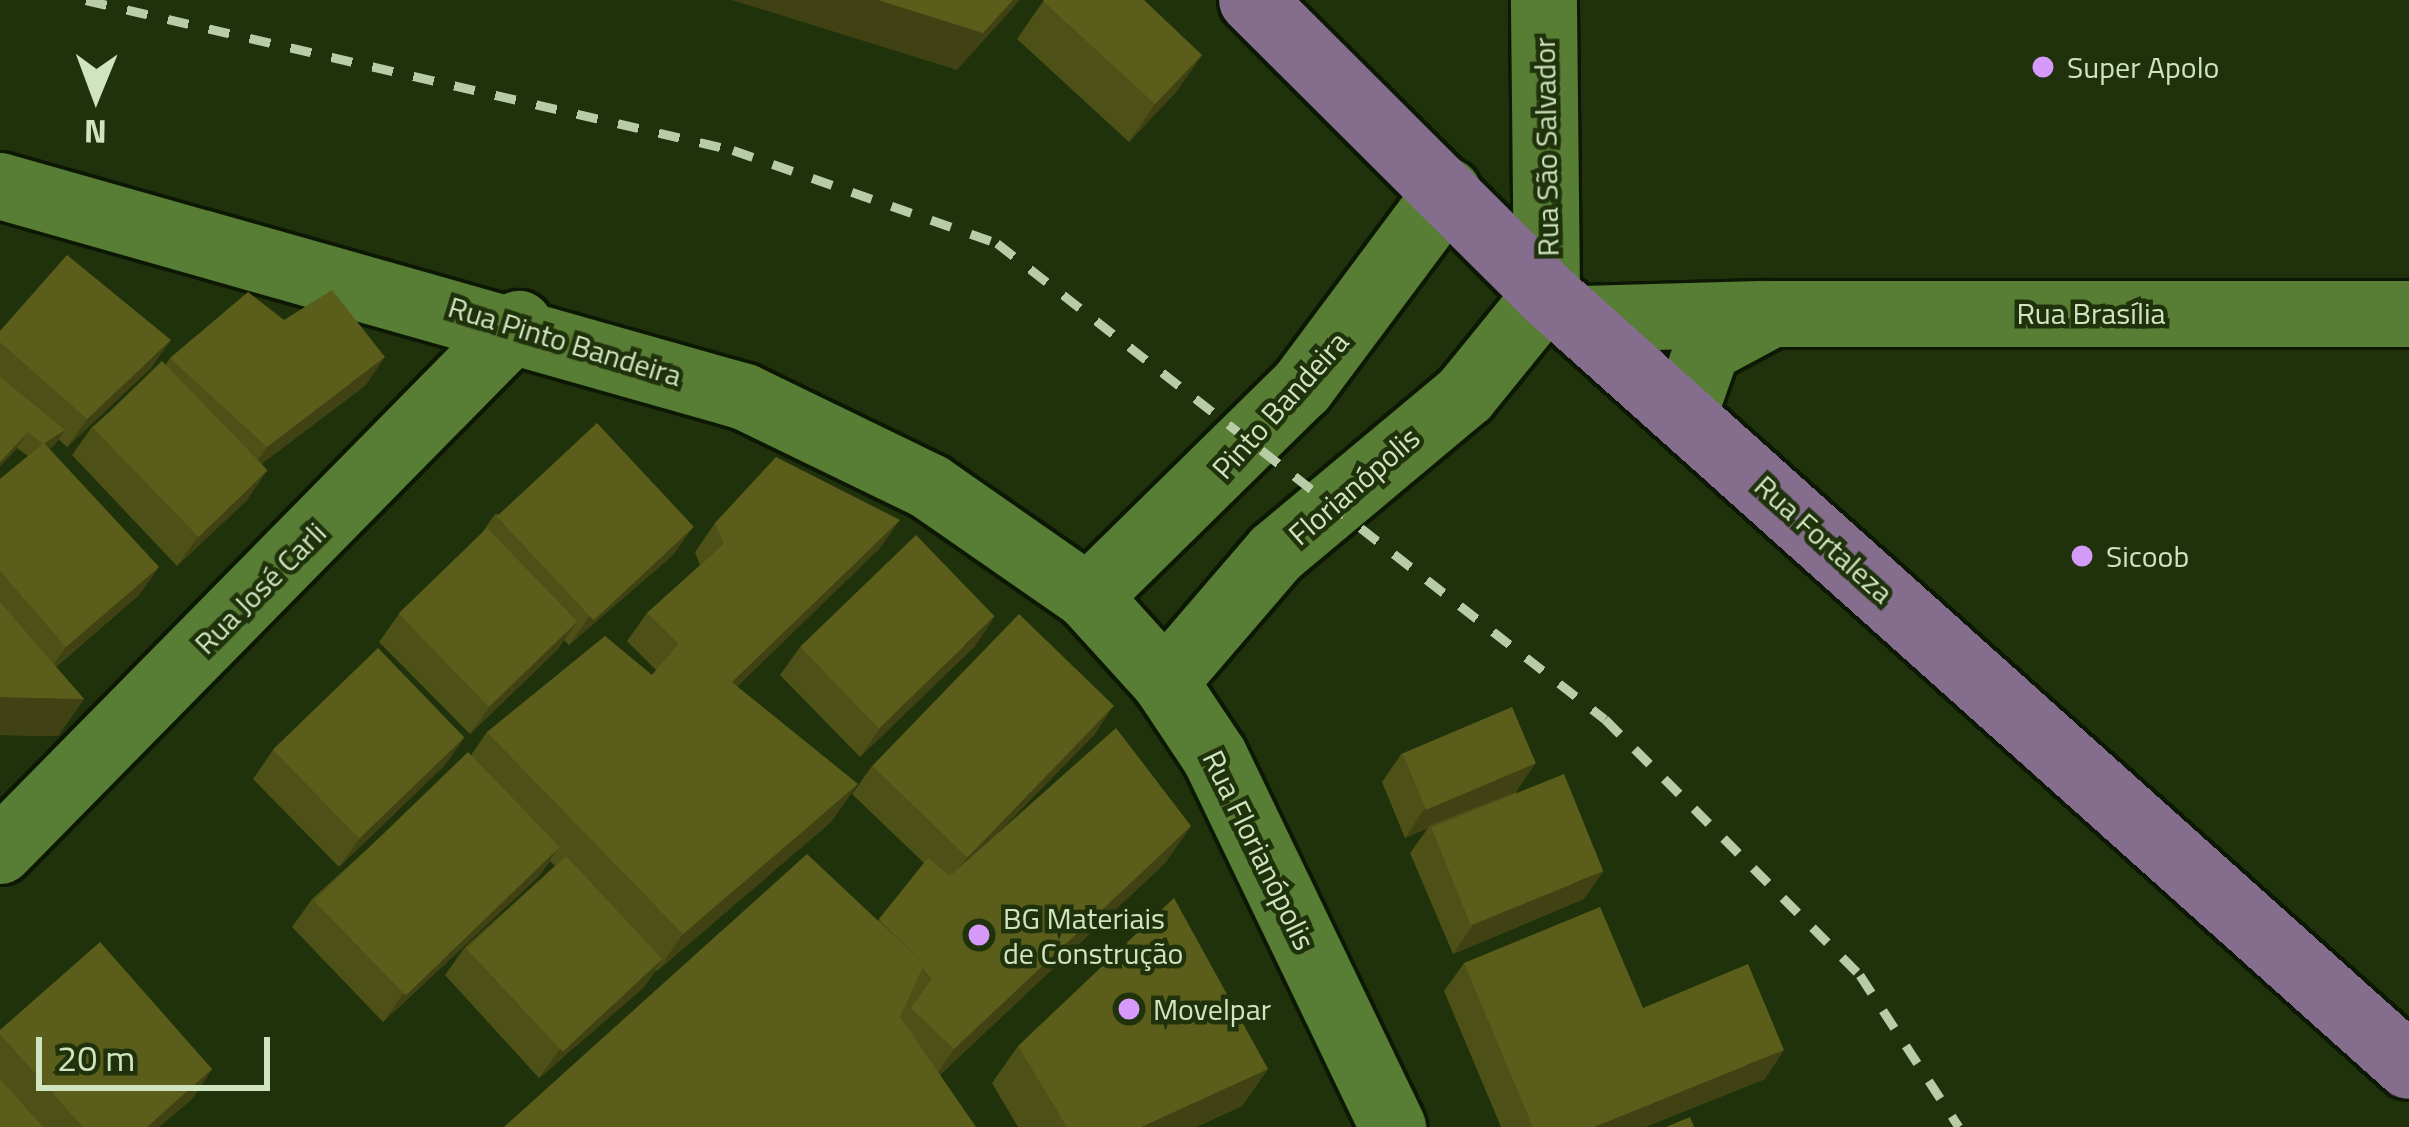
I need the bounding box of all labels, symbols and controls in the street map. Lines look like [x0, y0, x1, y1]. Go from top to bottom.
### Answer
north arrow [36, 36, 156, 156]
street label: Rua São Salvador [1526, 37, 1566, 257]
place label: Super Apolo [2067, 49, 2219, 85]
marker: Super Apolo [2030, 54, 2056, 80]
text: N [83, 107, 107, 157]
street label: Rua Pinto Bandeira [444, 288, 686, 394]
street label: Rua Brasília [2016, 295, 2166, 331]
street label: Pinto Bandeira [1204, 324, 1356, 486]
street label: Florianópolis [1281, 419, 1427, 553]
street label: Rua Fortaleza [1747, 467, 1901, 611]
street label: Rua José Carli [187, 515, 333, 661]
place label: Sicoob [2106, 538, 2189, 574]
marker: Sicoob [2069, 543, 2095, 569]
street label: Rua Florianópolis [1195, 744, 1323, 956]
place label: BG Materiais de Construção [1003, 900, 1183, 970]
marker: BG Materiais de Construção [966, 922, 992, 948]
place label: Movelpar [1153, 991, 1271, 1027]
marker: Movelpar [1116, 996, 1142, 1022]
scale bar [42, 1013, 276, 1087]
text: 20 m [57, 1030, 135, 1085]

